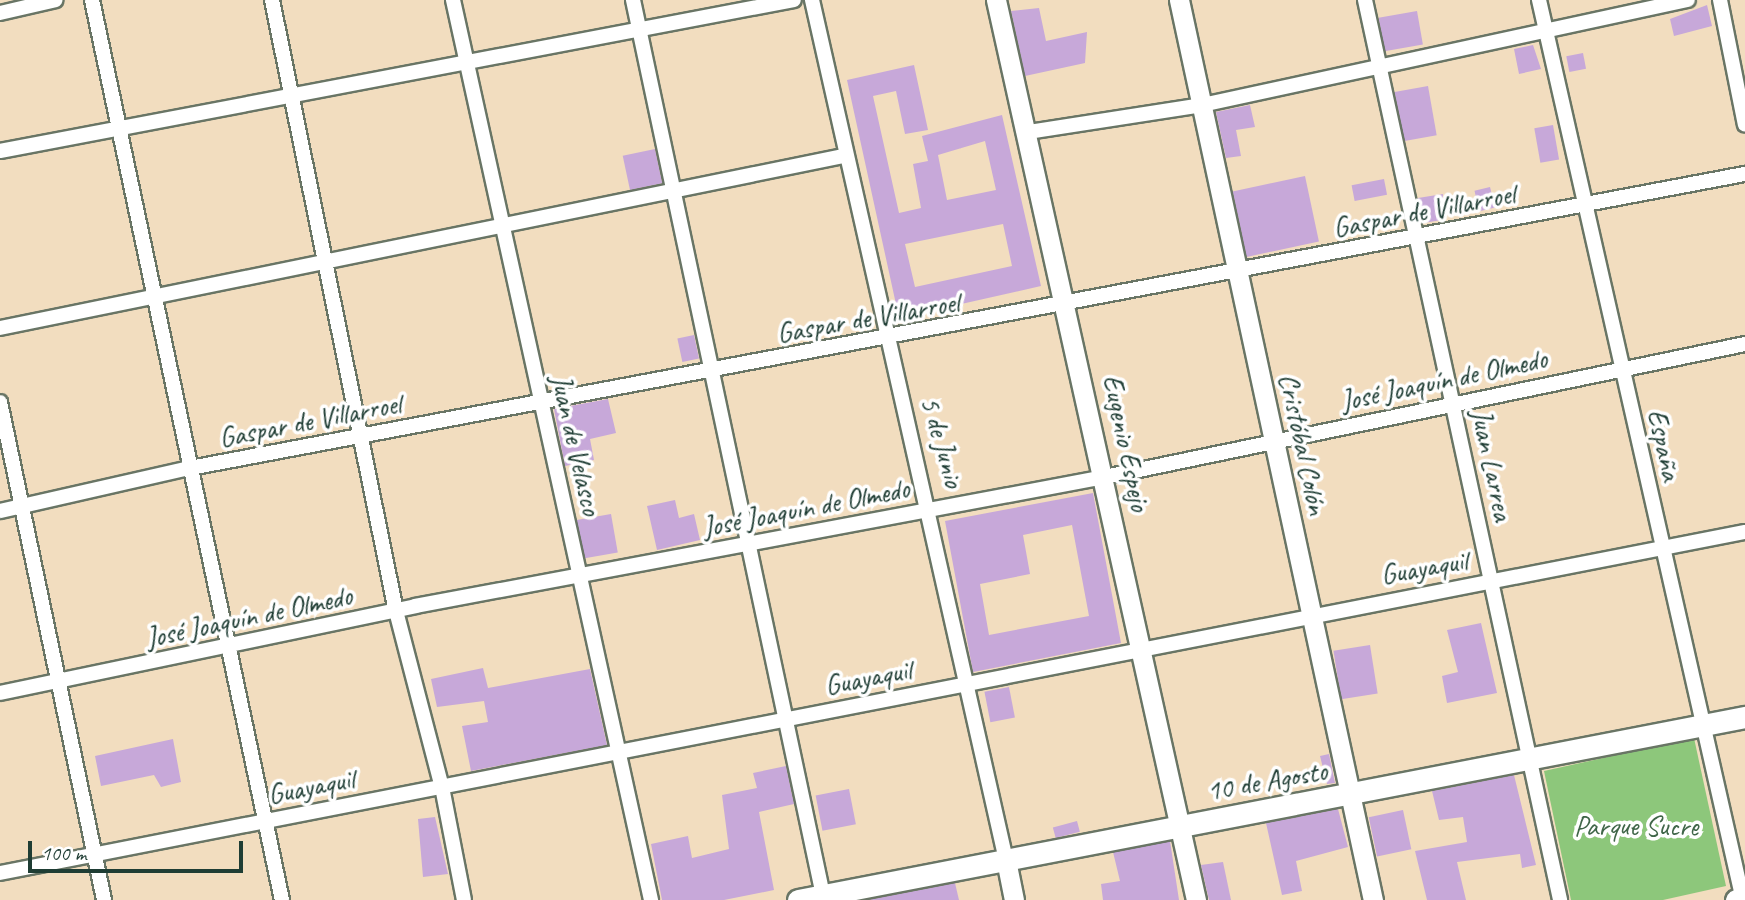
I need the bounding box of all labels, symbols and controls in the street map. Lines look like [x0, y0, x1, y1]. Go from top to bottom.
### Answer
street label: Gaspar de Villarroel [1330, 177, 1518, 245]
street label: Gaspar de Villarroel [774, 285, 962, 351]
street label: José Joaquín de Olmedo [1337, 342, 1551, 418]
street label: Cristóbal Colón [1272, 370, 1334, 518]
street label: Juan de Velasco [543, 371, 609, 519]
street label: Eugenio Espejo [1095, 372, 1157, 514]
street label: Gaspar de Villarroel [216, 387, 404, 455]
street label: 5 de Junio [913, 393, 971, 491]
street label: Juan Larrea [1464, 406, 1520, 524]
street label: España [1640, 406, 1688, 484]
street label: José Joaquín de Olmedo [699, 471, 913, 545]
street label: Guayaquil [1378, 544, 1470, 592]
street label: José Joaquín de Olmedo [142, 579, 356, 655]
street label: Guayaquil [822, 653, 914, 703]
street label: 10 de Agosto [1204, 754, 1330, 808]
street label: Guayaquil [265, 762, 357, 812]
park label: Parque Sucre [1574, 809, 1698, 843]
scale bar [32, 827, 247, 871]
text: 100 m [41, 840, 86, 866]

